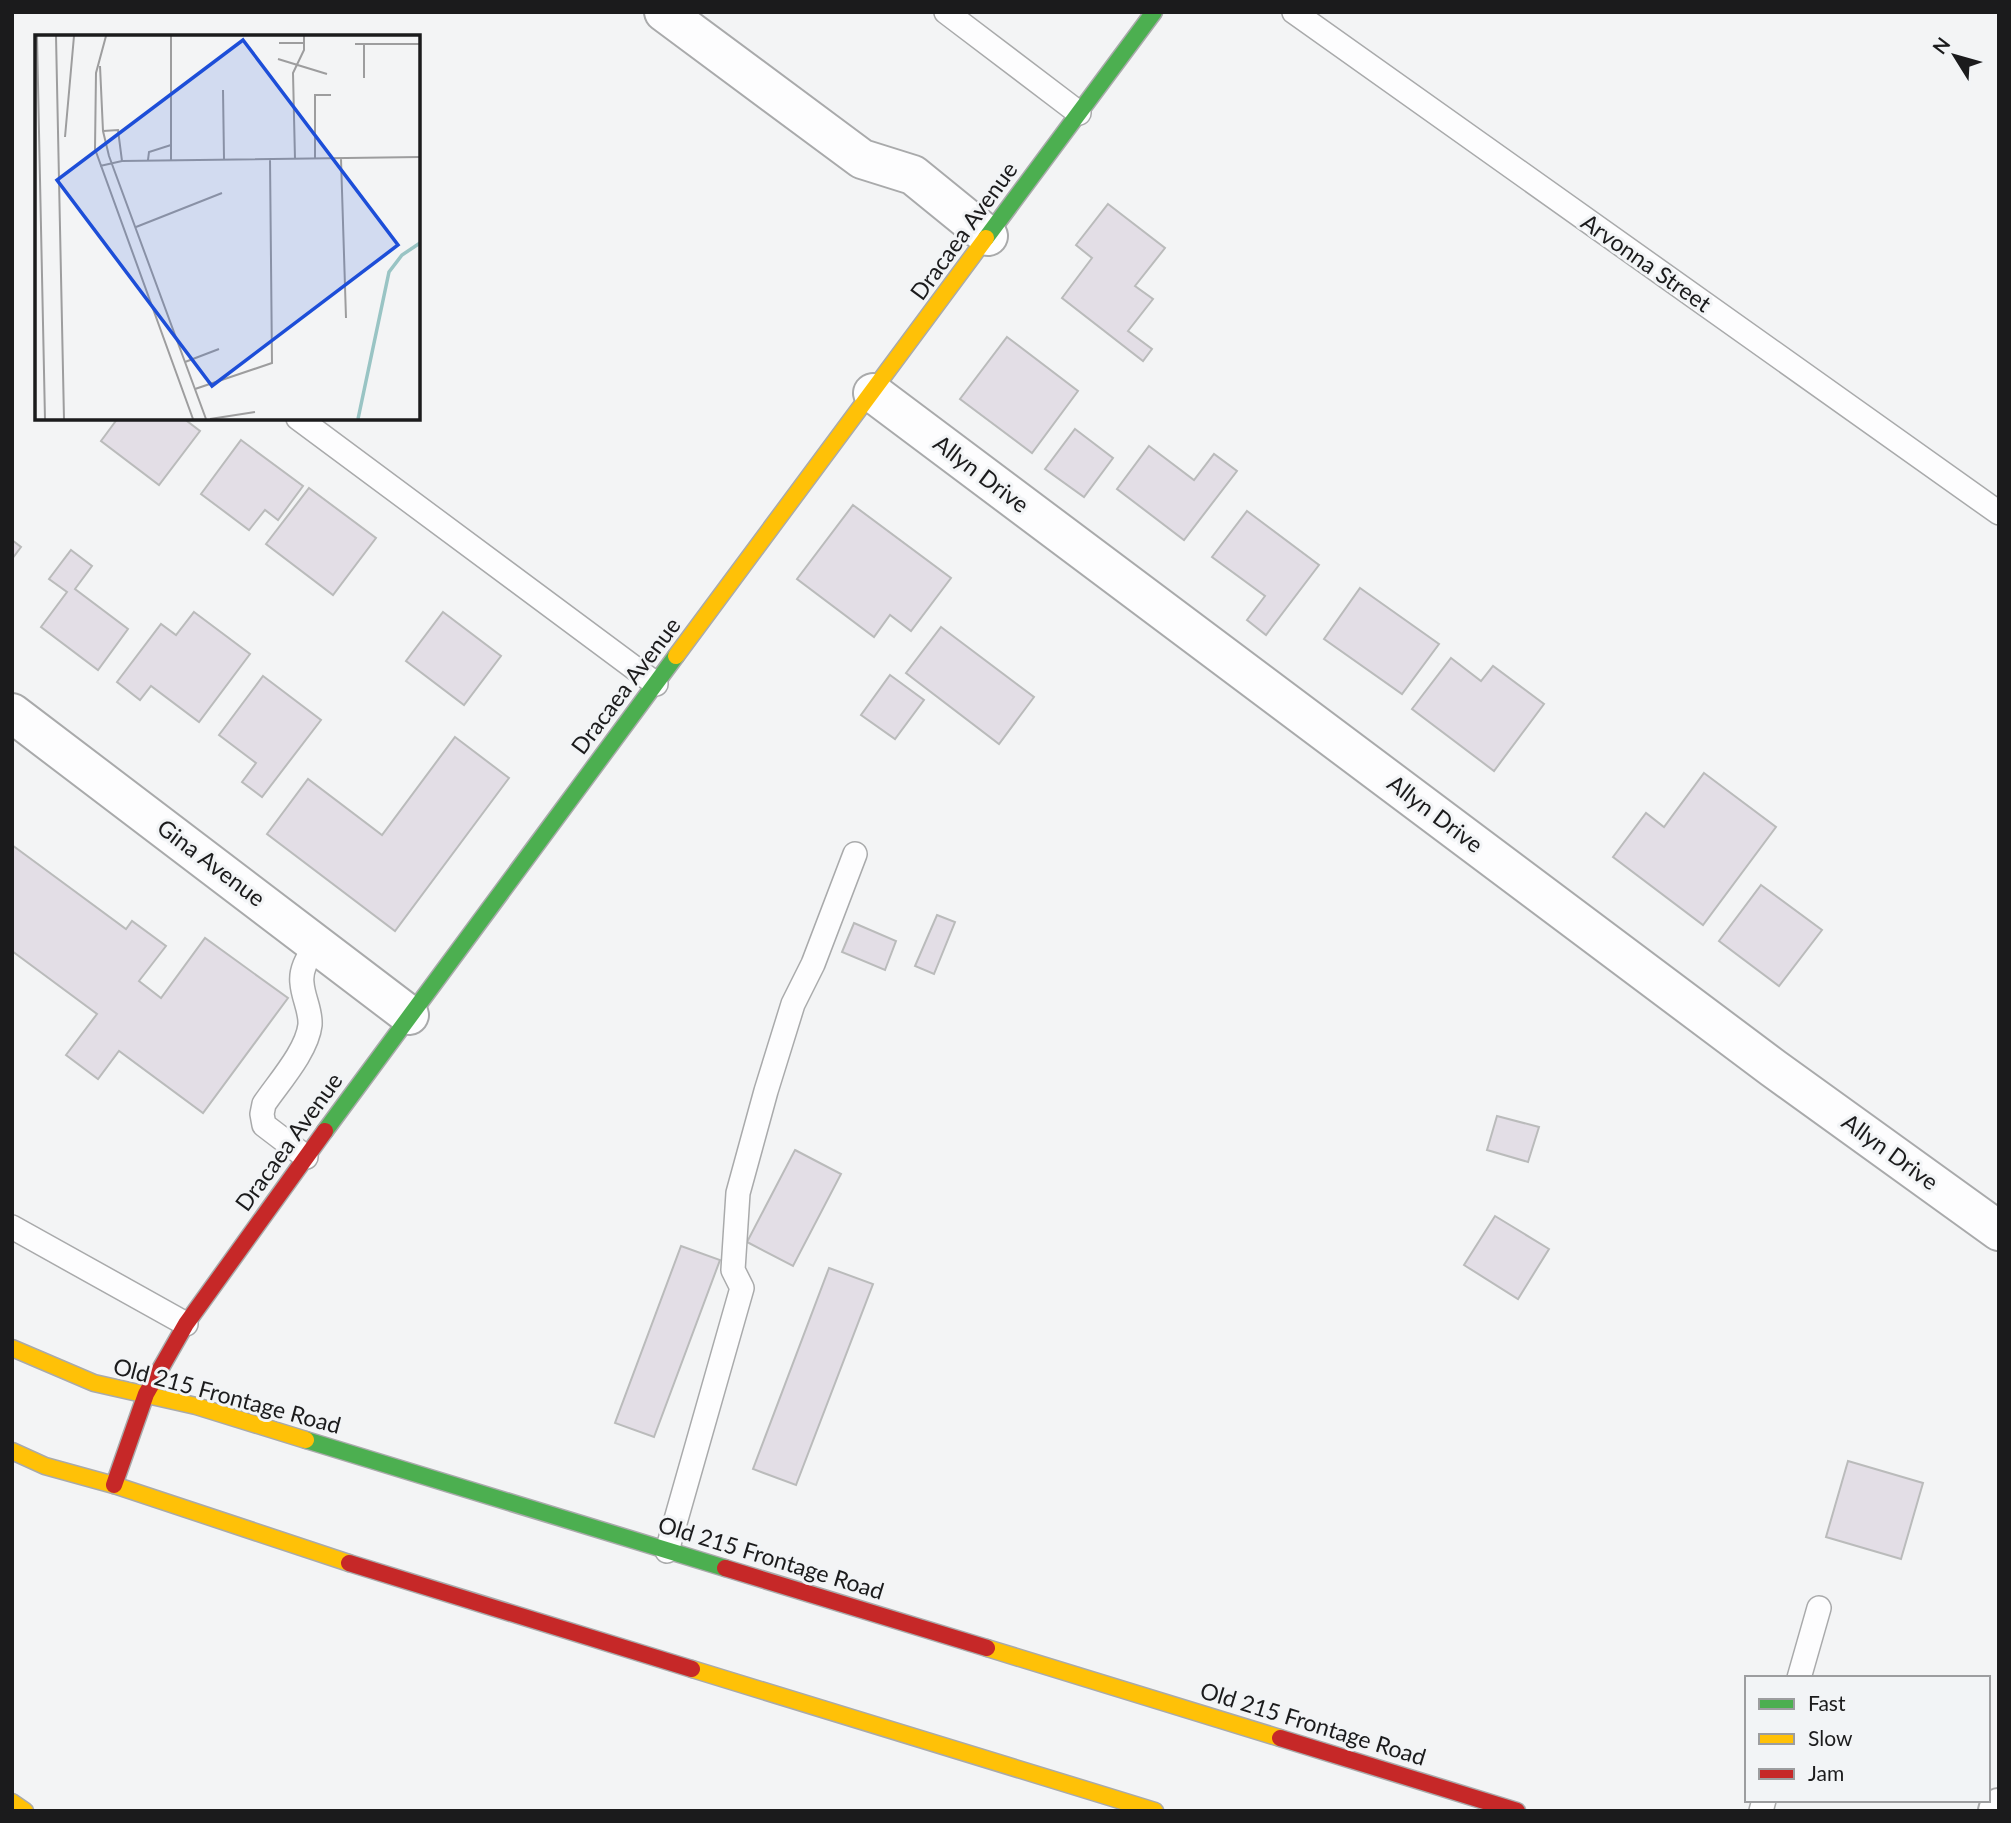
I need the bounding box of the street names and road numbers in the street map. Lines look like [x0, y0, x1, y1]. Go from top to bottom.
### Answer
street label: Dracaea Avenue [904, 156, 1023, 305]
street label: Arvonna Street [1576, 207, 1717, 318]
street label: Allyn Drive [929, 428, 1035, 518]
street label: Dracaea Avenue [565, 611, 686, 759]
street label: Allyn Drive [1383, 768, 1489, 858]
street label: Gina Avenue [152, 813, 271, 912]
street label: Dracaea Avenue [229, 1067, 348, 1216]
street label: Allyn Drive [1837, 1107, 1944, 1195]
street label: Old 215 Frontage Road [110, 1351, 344, 1439]
street label: Old 215 Frontage Road [655, 1509, 887, 1605]
street label: Old 215 Frontage Road [1197, 1675, 1429, 1771]

